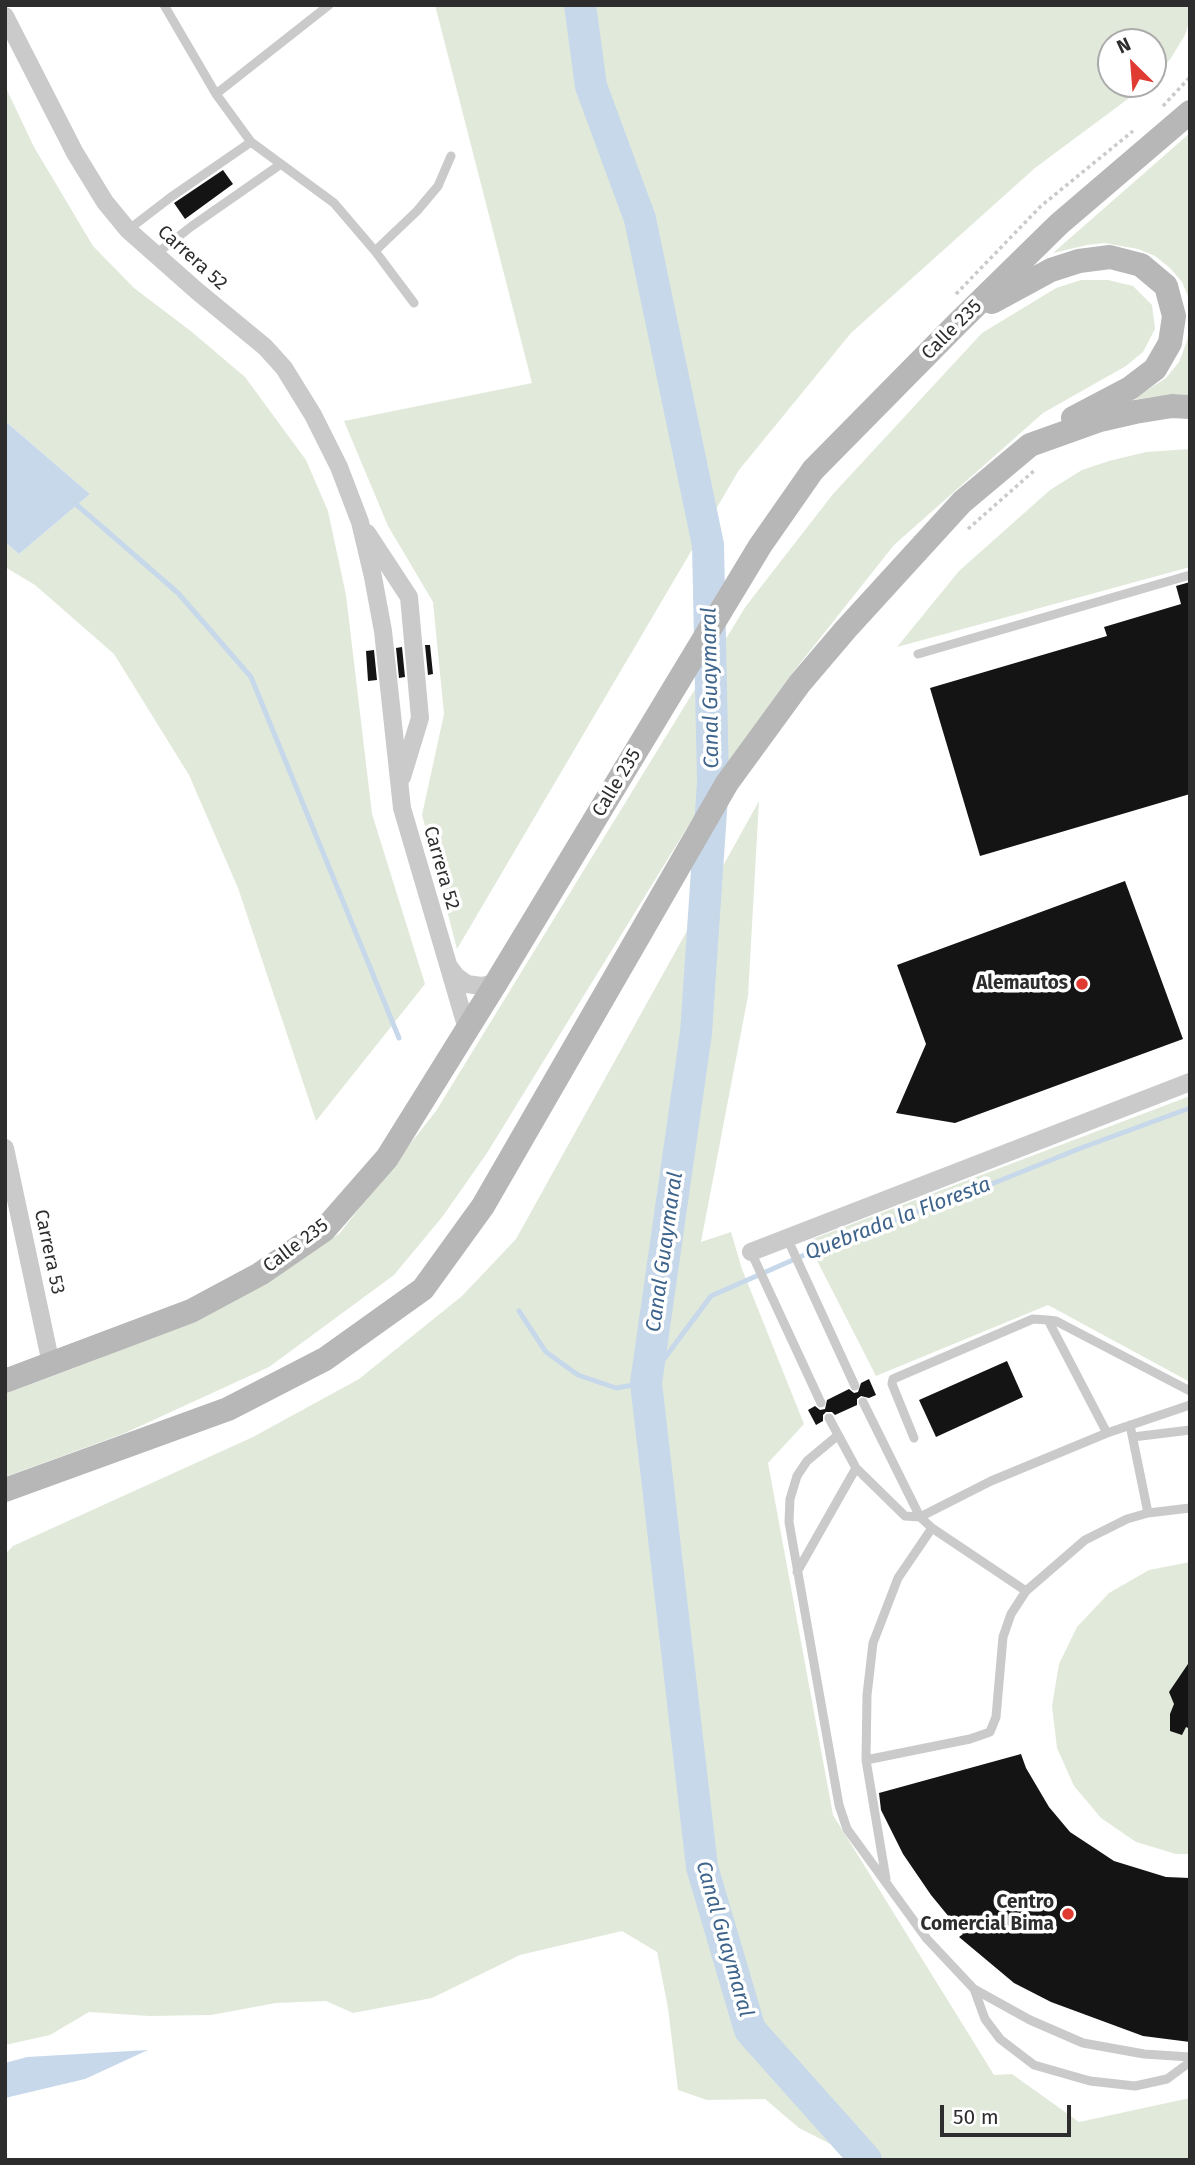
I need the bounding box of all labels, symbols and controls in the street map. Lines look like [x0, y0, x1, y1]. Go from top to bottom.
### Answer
north arrow [1097, 28, 1167, 98]
text: N [1113, 32, 1134, 58]
street label: Carrera 52 [152, 221, 232, 295]
street label: Calle 235 [917, 295, 987, 365]
water label: Canal Guaymaral [697, 607, 725, 769]
street label: Calle 235 [588, 745, 646, 821]
street label: Carrera 52 [418, 824, 464, 912]
place label: Alemautos [976, 973, 1068, 995]
marker: Alemautos [1074, 976, 1090, 992]
water label: Canal Guaymaral [641, 1170, 689, 1334]
water label: Quebrada la Floresta [802, 1172, 994, 1266]
street label: Carrera 53 [29, 1207, 69, 1297]
street label: Calle 235 [259, 1214, 333, 1278]
water label: Canal Guaymaral [690, 1858, 758, 2020]
place label: Centro Comercial Bima [920, 1892, 1054, 1936]
marker: Centro Comercial Bima [1060, 1906, 1076, 1922]
scale bar [943, 2092, 1074, 2136]
text: 50 m [953, 2104, 999, 2130]

